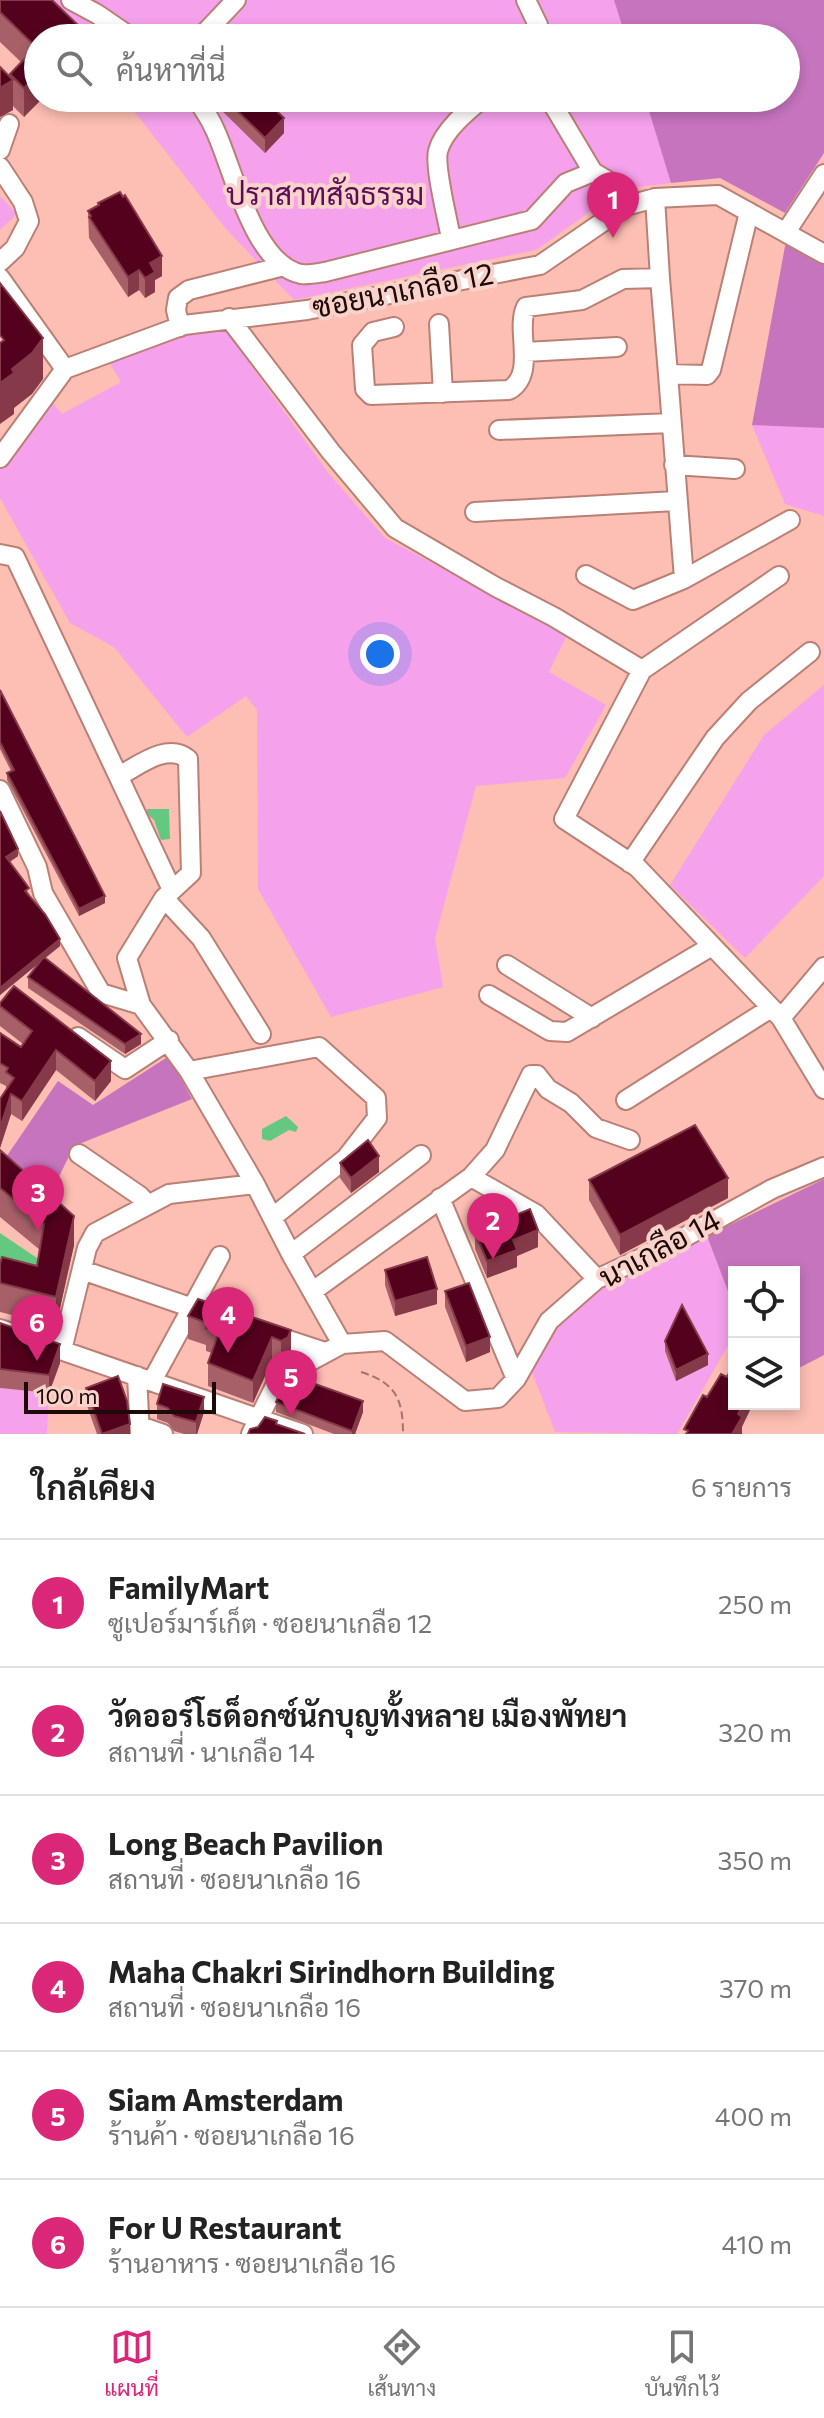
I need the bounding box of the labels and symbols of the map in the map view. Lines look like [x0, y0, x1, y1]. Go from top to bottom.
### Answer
pin: 1 [587, 172, 639, 238]
park label: ปราสาทสัจธรรม [226, 174, 424, 211]
street label: ซอยนาเกลือ 12 [309, 253, 496, 324]
your location [360, 634, 400, 674]
pin: 3 [12, 1165, 64, 1231]
pin: 2 [467, 1193, 519, 1259]
street label: นาเกลือ 14 [592, 1200, 726, 1294]
pin: 4 [202, 1287, 254, 1353]
pin: 6 [11, 1295, 63, 1361]
pin: 5 [265, 1350, 317, 1416]
scale bar [24, 1378, 216, 1414]

